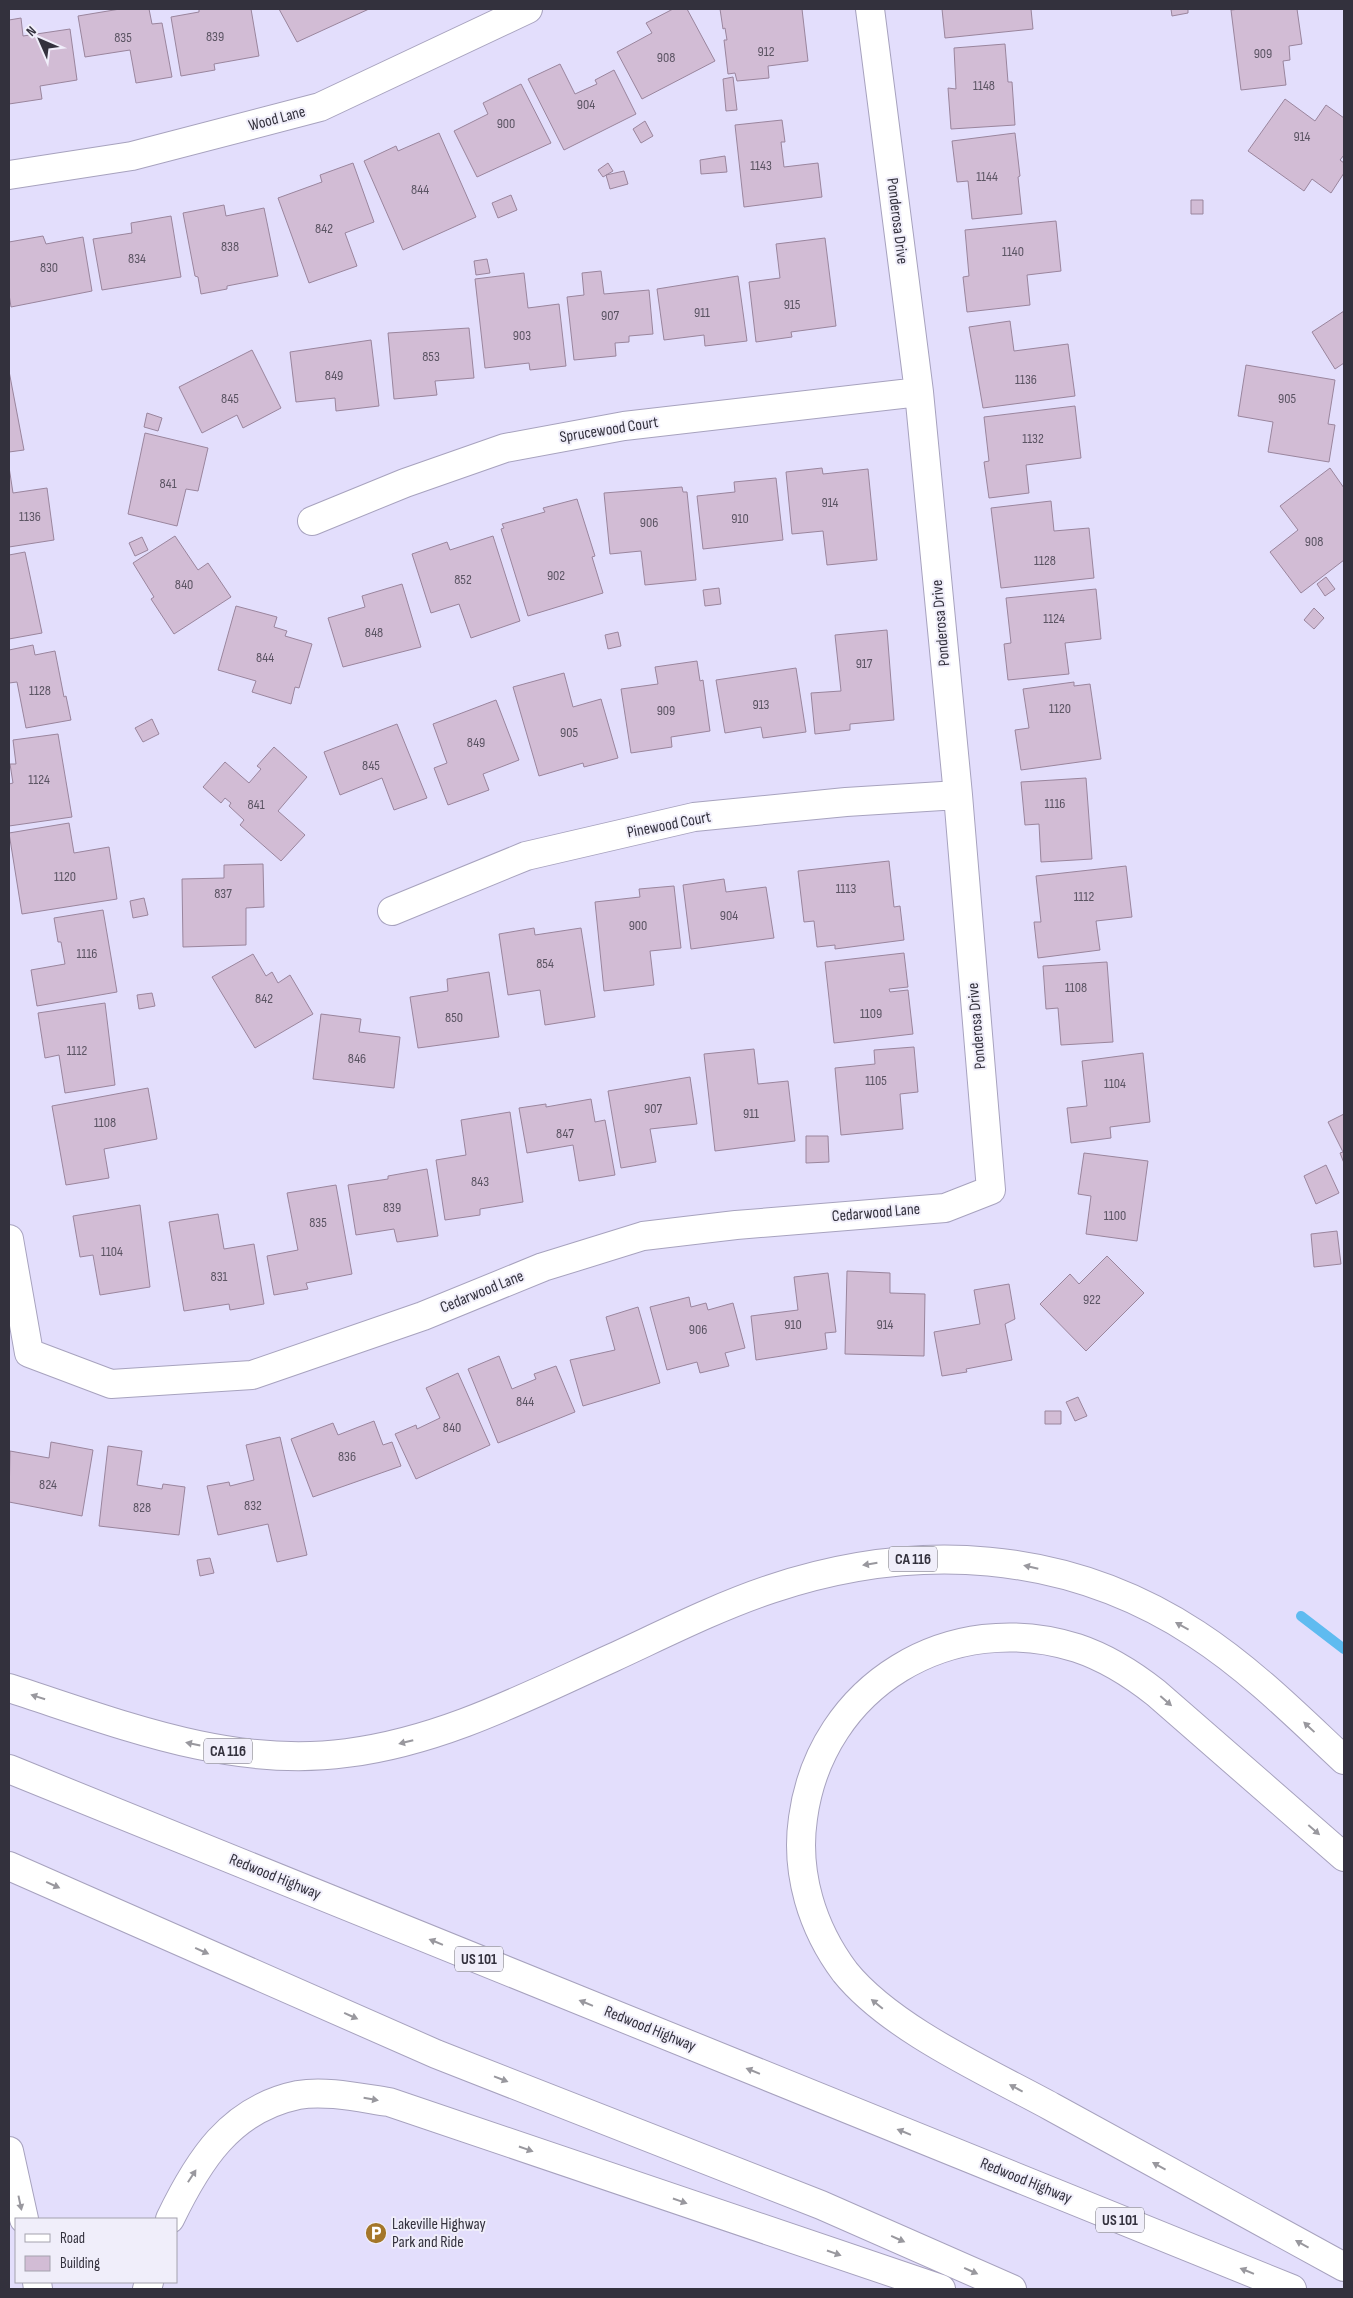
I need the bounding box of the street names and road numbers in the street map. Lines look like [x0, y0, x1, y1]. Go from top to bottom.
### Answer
street label: Wood Lane [247, 102, 307, 136]
street label: Ponderosa Drive [882, 177, 912, 265]
street label: Sprucewood Court [558, 413, 660, 447]
street label: Ponderosa Drive [928, 579, 954, 667]
street label: Pinewood Court [625, 808, 713, 842]
street label: Ponderosa Drive [964, 982, 990, 1070]
street label: Cedarwood Lane [831, 1200, 921, 1226]
street label: Cedarwood Lane [437, 1267, 527, 1317]
road number: CA 116 [889, 1546, 937, 1572]
road number: CA 116 [204, 1738, 252, 1764]
street label: Redwood Highway [226, 1850, 324, 1904]
road number: US 101 [455, 1946, 503, 1972]
street label: Redwood Highway [601, 2002, 699, 2056]
street label: Redwood Highway [977, 2154, 1075, 2208]
road number: US 101 [1096, 2208, 1144, 2232]

